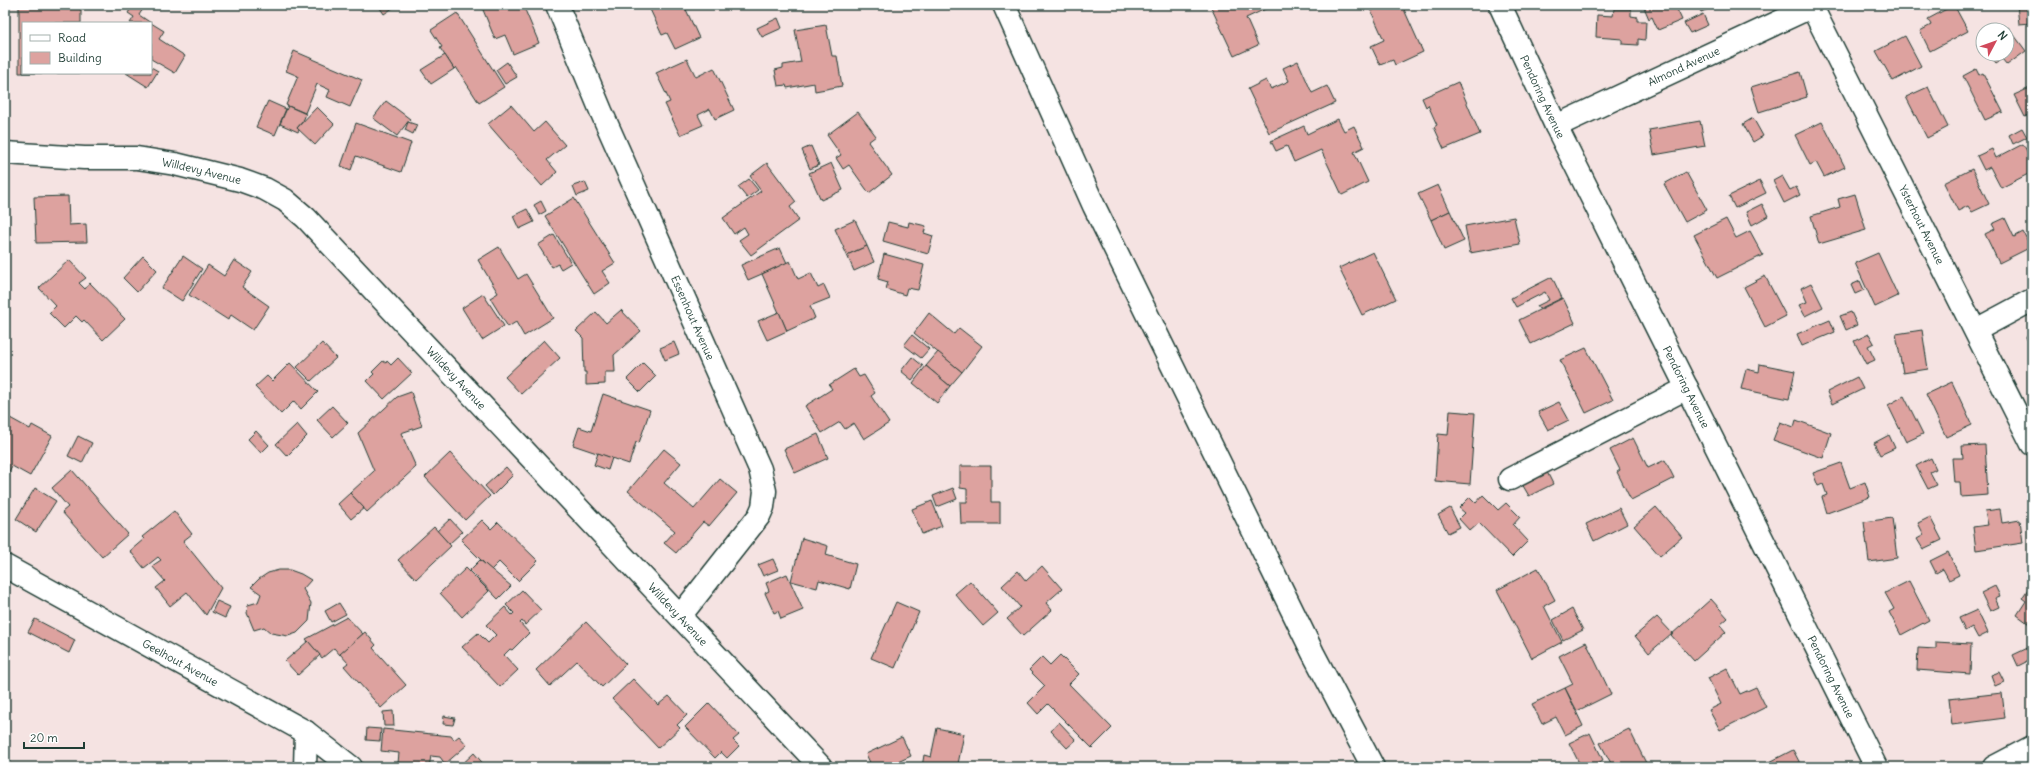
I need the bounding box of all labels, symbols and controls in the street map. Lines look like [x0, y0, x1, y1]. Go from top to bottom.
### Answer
legend [22, 22, 152, 74]
north arrow [1975, 22, 2015, 62]
text: N [1995, 28, 2010, 43]
text: Road [58, 30, 86, 45]
street label: Almond Avenue [1646, 44, 1722, 89]
text: Building [58, 50, 102, 65]
street label: Pendoring Avenue [1517, 53, 1568, 141]
street label: Willdevy Avenue [161, 155, 243, 187]
street label: Ysterhout Avenue [1896, 183, 1947, 267]
street label: Essenhout Avenue [668, 273, 718, 362]
street label: Pendoring Avenue [1660, 343, 1713, 430]
street label: Willdevy Avenue [423, 344, 489, 412]
street label: Willdevy Avenue [645, 580, 711, 649]
street label: Pendoring Avenue [1805, 633, 1857, 720]
street label: Geelhout Avenue [140, 636, 221, 689]
scale bar [24, 724, 84, 750]
text: 20 m [30, 730, 58, 745]

